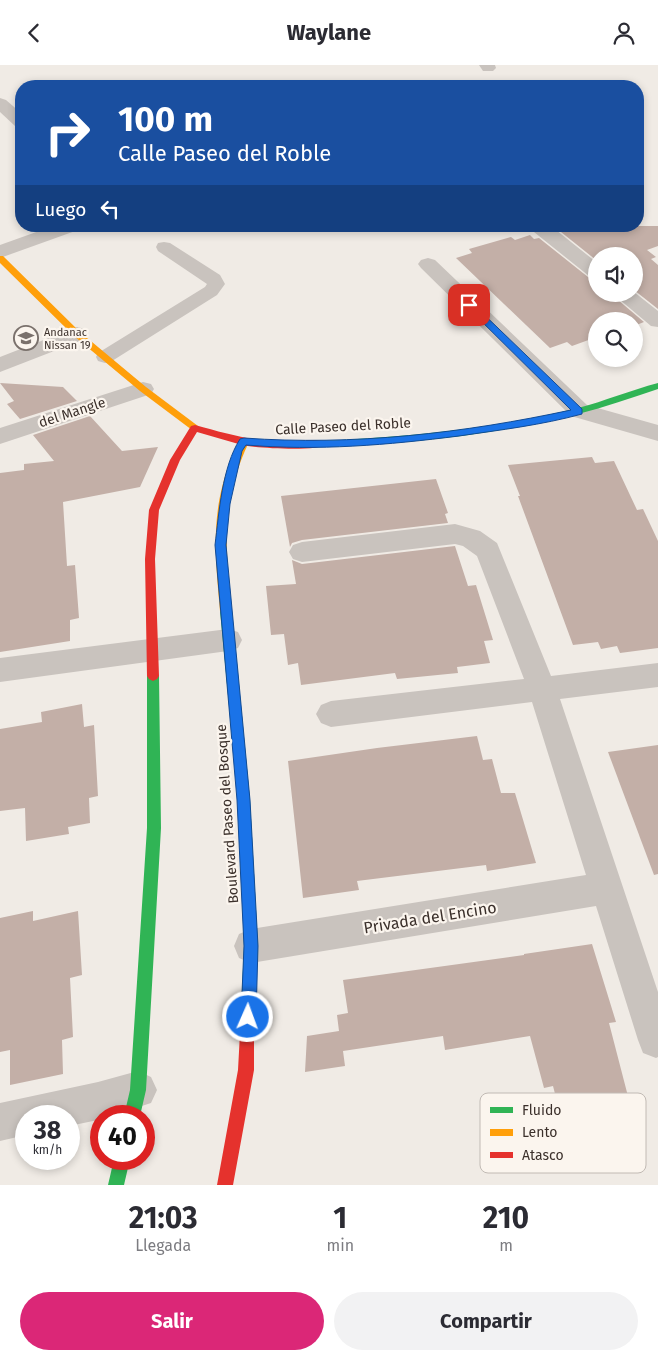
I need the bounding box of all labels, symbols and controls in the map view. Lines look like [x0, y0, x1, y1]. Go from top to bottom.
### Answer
icon: back [20, 19, 48, 47]
text: Waylane [287, 19, 371, 46]
icon: person [610, 19, 638, 47]
text: 100 m [118, 98, 213, 140]
icon: right [35, 100, 100, 165]
text: Calle Paseo del Roble [118, 140, 331, 167]
icon: left [96, 195, 124, 223]
text: Luego [35, 198, 86, 221]
map controls [588, 247, 643, 367]
button: sound [588, 247, 643, 302]
pin [448, 284, 490, 326]
icon: arrive [455, 291, 483, 319]
button: search [588, 312, 643, 367]
school or university icon: Andanac Nissan 19 [13, 325, 39, 351]
place label: Andanac Nissan 19 [44, 326, 91, 352]
street label: del Mangle [36, 394, 108, 431]
street label: Calle Paseo del Roble [275, 414, 411, 439]
street label: Boulevard Paseo del Bosque [213, 724, 242, 904]
street label: Privada del Encino [362, 898, 498, 937]
position arrow [221, 990, 273, 1042]
legend [480, 1093, 646, 1173]
text: Fluido [522, 1102, 561, 1119]
speed limit sign: 40 [90, 1105, 155, 1170]
text: 38 [34, 1116, 61, 1146]
text: Lento [522, 1124, 557, 1141]
text: km/h [33, 1143, 62, 1157]
text: Atasco [522, 1147, 564, 1164]
text: 21:03 [129, 1200, 198, 1236]
text: 1 [333, 1200, 347, 1236]
text: 210 [483, 1200, 529, 1236]
text: Llegada [135, 1236, 191, 1255]
text: min [326, 1236, 354, 1255]
text: m [499, 1236, 513, 1255]
button: Salir [20, 1292, 324, 1350]
button: Compartir [334, 1292, 638, 1350]

